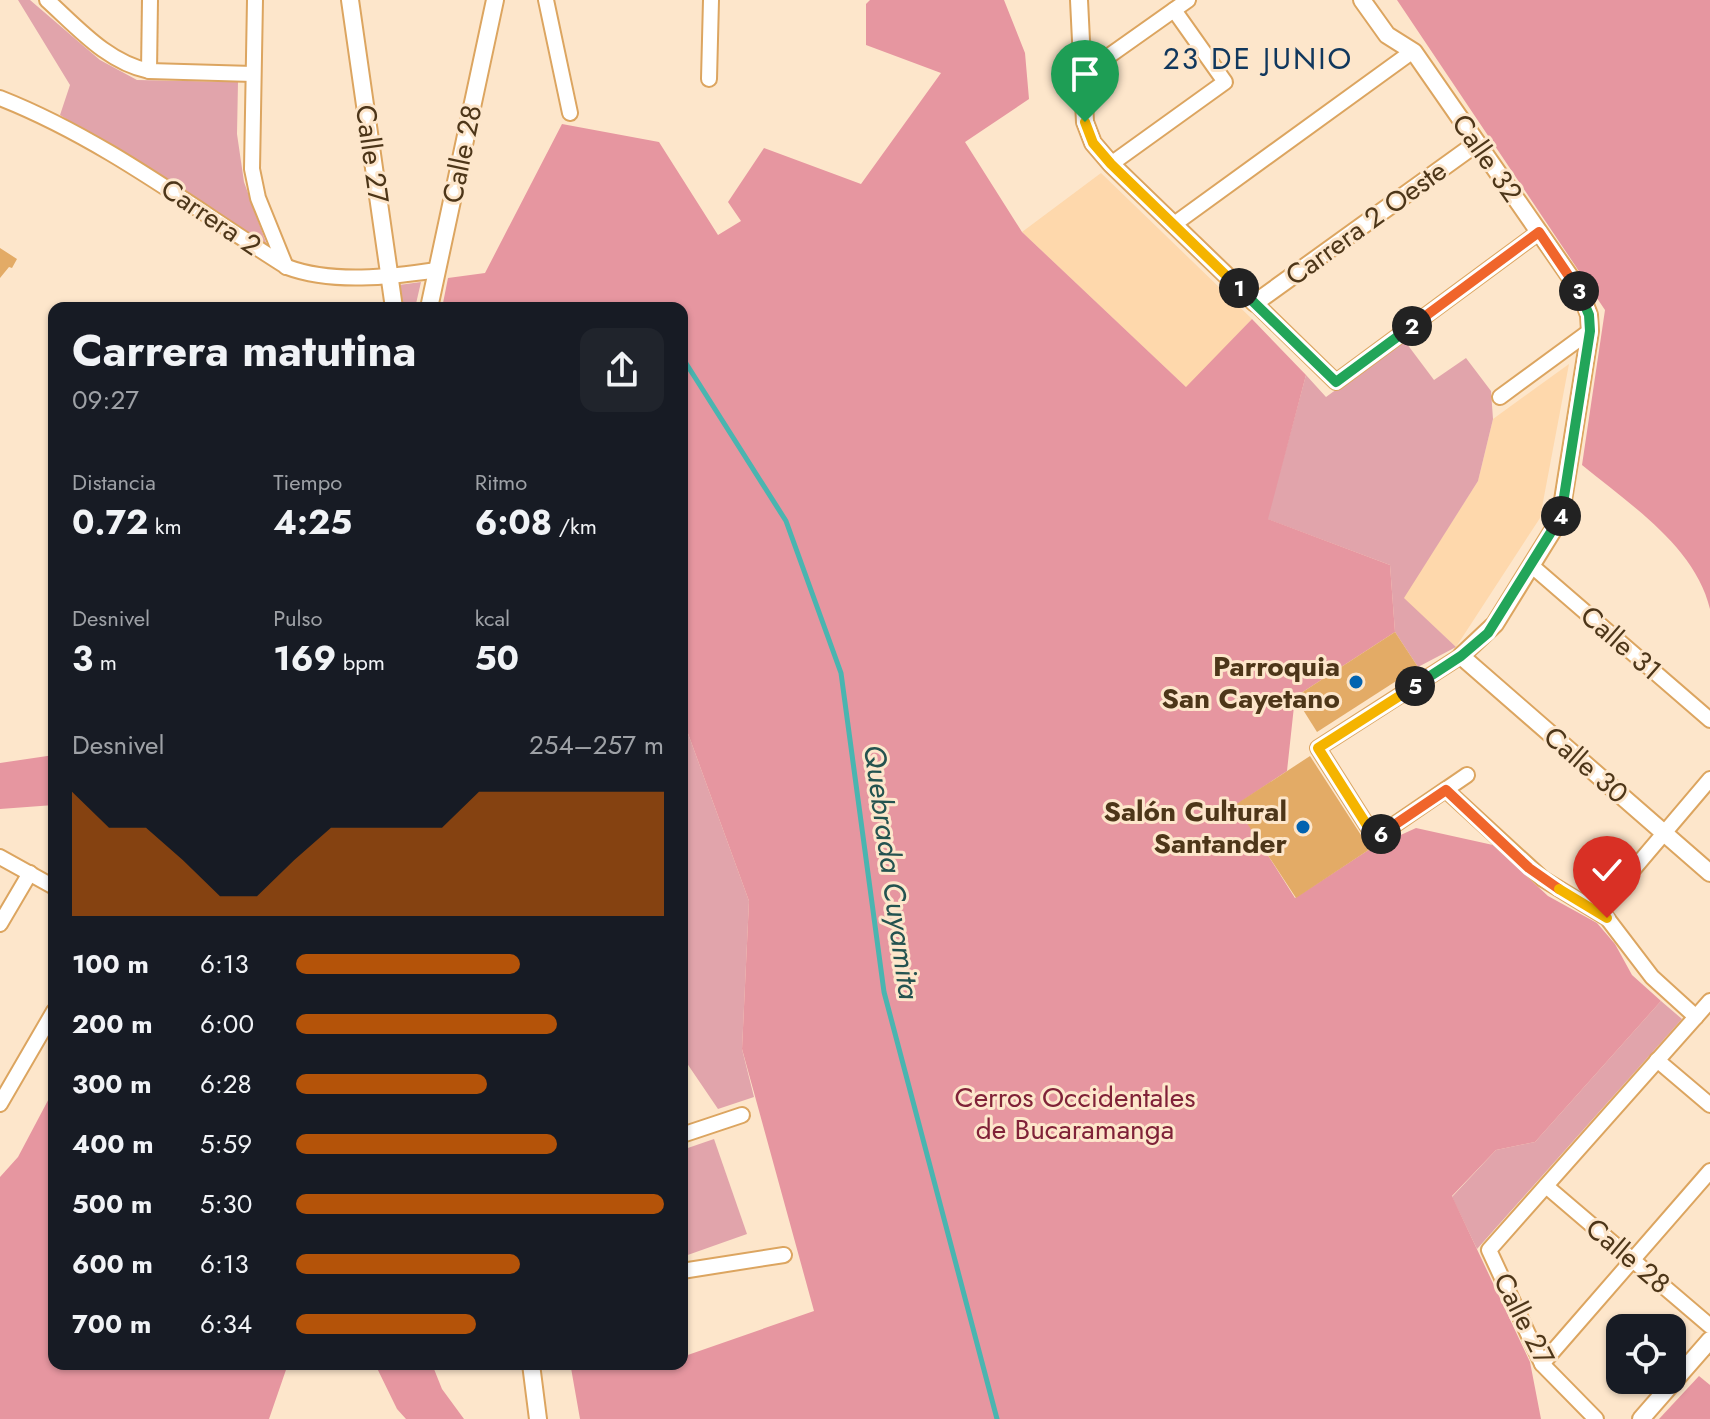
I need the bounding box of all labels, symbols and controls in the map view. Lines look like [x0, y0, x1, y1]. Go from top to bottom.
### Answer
district label: 23 DE JUNIO [1163, 37, 1353, 80]
pin [1051, 40, 1119, 122]
icon: arrive [1063, 52, 1107, 96]
street label: Calle 28 [432, 101, 492, 207]
street label: Calle 27 [345, 102, 399, 206]
street label: Calle 32 [1442, 105, 1532, 211]
street label: Carrera 2 Oeste [1277, 150, 1455, 296]
street label: Carrera 2 [153, 168, 269, 266]
pin: 1 [1219, 268, 1259, 308]
pin: 3 [1559, 271, 1599, 311]
text: 1 [1233, 272, 1245, 304]
text: 3 [1572, 275, 1586, 307]
pin: 2 [1392, 306, 1432, 346]
text: 2 [1405, 310, 1419, 342]
text: Carrera matutina [72, 319, 417, 383]
button: share [580, 328, 664, 412]
text: 09:27 [72, 381, 139, 419]
text: Distancia [72, 466, 156, 498]
text: Tiempo [273, 466, 342, 498]
text: Ritmo [475, 466, 527, 498]
pin: 4 [1541, 496, 1581, 536]
text: 0.72 [72, 498, 148, 547]
text: 4:25 [273, 498, 352, 547]
text: 6:08 [475, 498, 552, 547]
text: 4 [1553, 500, 1569, 532]
text: km [148, 510, 182, 542]
text: /km [552, 510, 597, 542]
street label: Calle 31 [1571, 596, 1671, 690]
text: Desnivel [72, 602, 150, 634]
text: Pulso [273, 602, 322, 634]
text: kcal [475, 602, 510, 634]
text: 3 [72, 634, 93, 683]
text: 169 [273, 634, 336, 683]
text: 50 [475, 634, 519, 683]
text: m [93, 646, 117, 678]
text: bpm [336, 646, 385, 678]
place label: Parroquia San Cayetano [1161, 646, 1340, 719]
pin: 5 [1395, 666, 1435, 706]
text: 5 [1408, 670, 1422, 702]
marker: Parroquia San Cayetano [1347, 673, 1365, 691]
street label: Calle 30 [1535, 717, 1637, 813]
text: Desnivel [72, 726, 164, 764]
text: 254–257 m [529, 726, 664, 764]
water label: Quebrada Cuyamita [853, 742, 931, 1003]
place label: Salón Cultural Santander [1103, 791, 1287, 864]
pin: 6 [1361, 814, 1401, 854]
marker: Salón Cultural Santander [1294, 818, 1312, 836]
text: 6 [1374, 818, 1388, 850]
pin [1573, 836, 1641, 918]
icon: check [1585, 848, 1629, 892]
text: 100 m [72, 945, 149, 983]
text: 6:13 [200, 945, 249, 983]
text: 200 m [72, 1005, 153, 1043]
text: 6:00 [200, 1005, 254, 1043]
text: 300 m [72, 1065, 152, 1103]
text: 6:28 [200, 1065, 252, 1103]
park label: Cerros Occidentales de Bucaramanga [955, 1077, 1195, 1150]
text: 400 m [72, 1125, 154, 1163]
text: 5:59 [200, 1125, 252, 1163]
text: 500 m [72, 1185, 152, 1223]
text: 5:30 [200, 1185, 252, 1223]
street label: Calle 28 [1577, 1208, 1679, 1304]
text: 600 m [72, 1245, 153, 1283]
text: 6:13 [200, 1245, 249, 1283]
street label: Calle 27 [1483, 1266, 1565, 1373]
text: 700 m [72, 1305, 151, 1343]
text: 6:34 [200, 1305, 252, 1343]
map controls [1606, 1314, 1686, 1394]
button: locate [1606, 1314, 1686, 1394]

